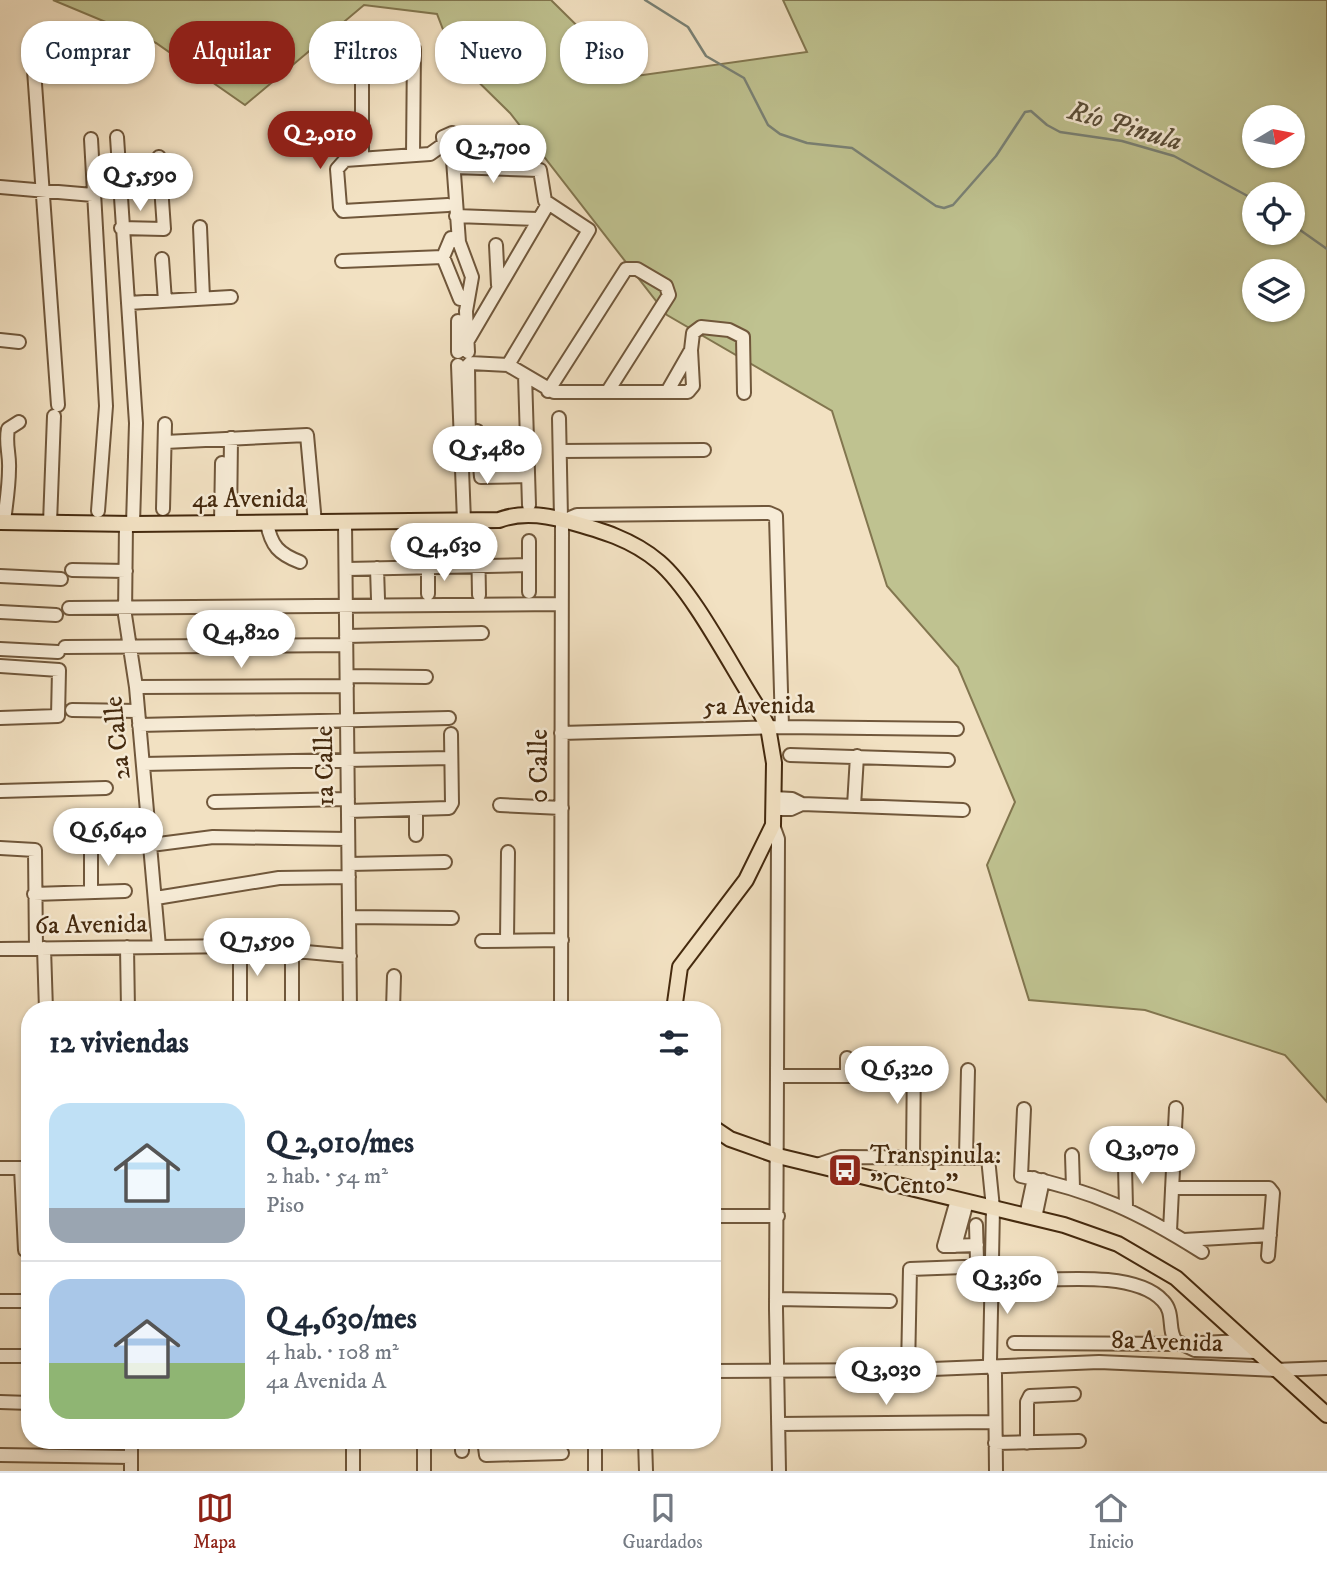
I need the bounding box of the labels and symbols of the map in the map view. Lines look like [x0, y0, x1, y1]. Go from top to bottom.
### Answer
water label: Río Pinula [1063, 93, 1186, 159]
north arrow [1242, 105, 1306, 168]
pin: Q 2,010 [255, 111, 385, 171]
pin: Q 2,700 [428, 125, 558, 185]
pin: Q 5,590 [75, 154, 205, 213]
pin: Q 5,480 [422, 426, 552, 486]
street label: 4a Avenida [192, 483, 306, 516]
pin: Q 4,630 [379, 524, 509, 583]
pin: Q 4,820 [176, 610, 306, 670]
street label: 5a Avenida [703, 689, 815, 723]
street label: 2a Calle [97, 694, 139, 782]
street label: 1a Calle [308, 725, 342, 807]
street label: 0 Calle [523, 729, 556, 803]
pin: Q 6,640 [43, 808, 173, 868]
street label: 6a Avenida [34, 908, 148, 942]
pin: Q 7,590 [192, 918, 322, 978]
pin: Q 6,320 [832, 1046, 962, 1106]
pin: Q 3,070 [1077, 1126, 1207, 1186]
place label: Transpinula: "Cento" [870, 1139, 1001, 1202]
bus stop icon: Transpinula: "Cento" [826, 1151, 864, 1189]
pin: Q 3,360 [942, 1256, 1072, 1316]
street label: 8a Avenida [1110, 1324, 1224, 1360]
pin: Q 3,030 [821, 1348, 951, 1407]

